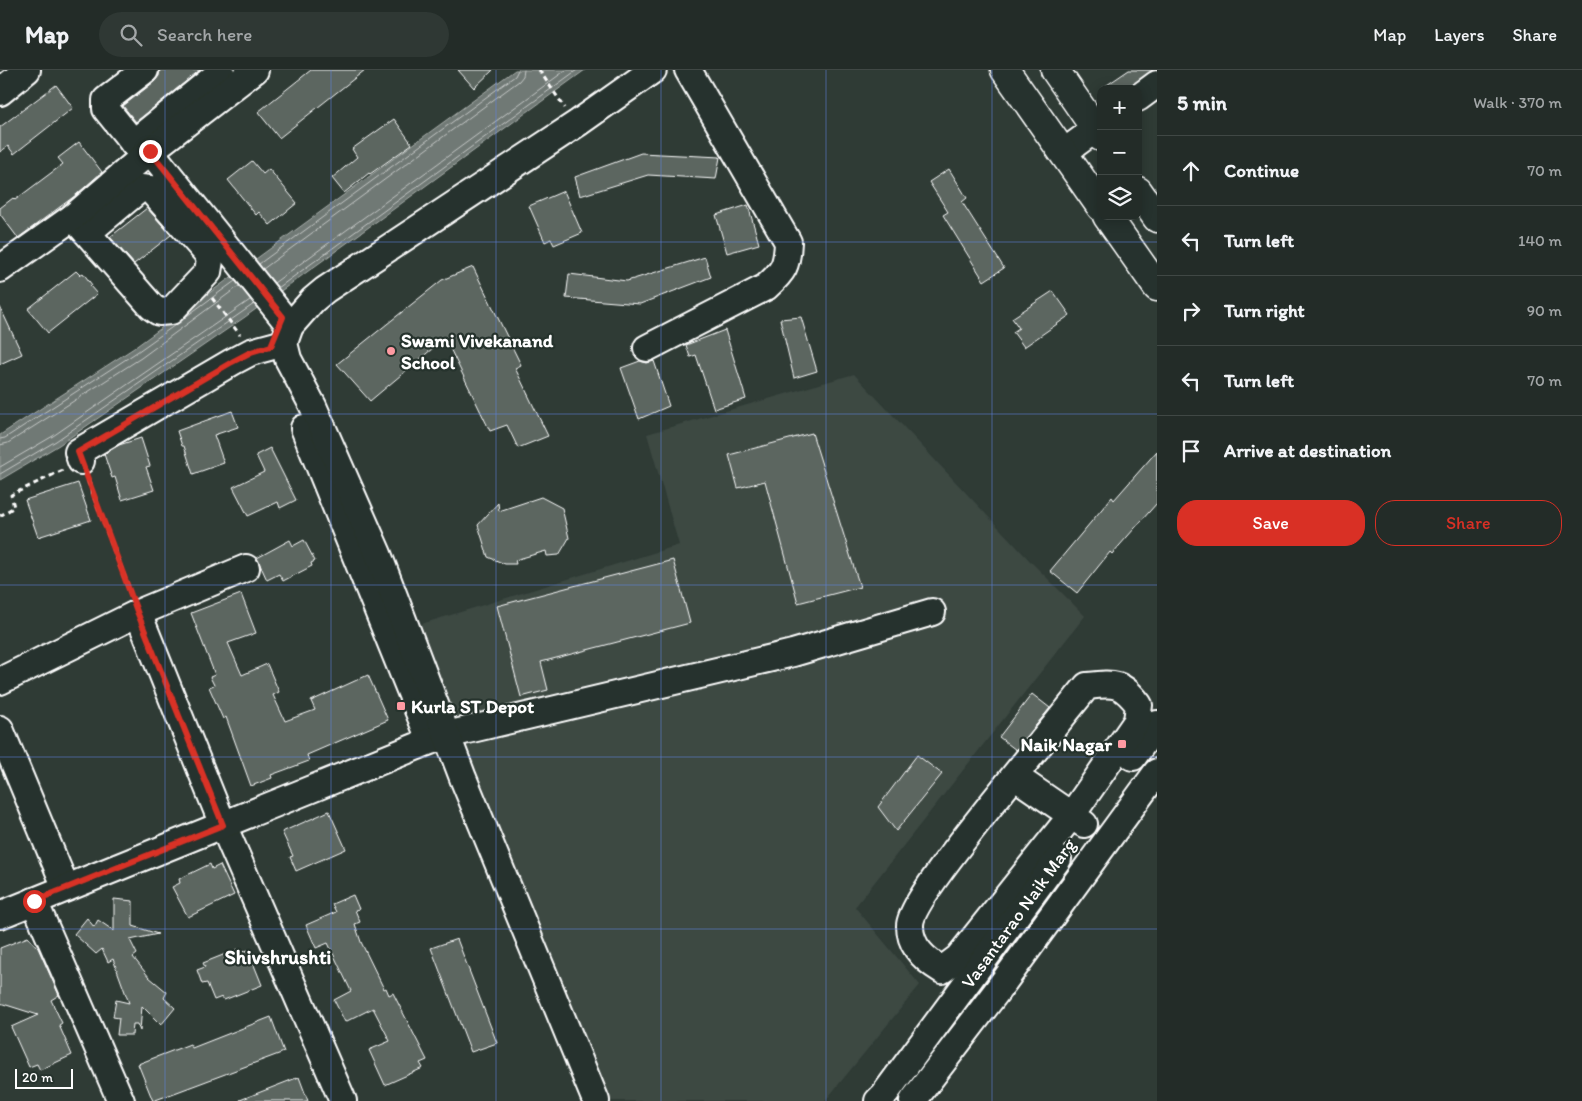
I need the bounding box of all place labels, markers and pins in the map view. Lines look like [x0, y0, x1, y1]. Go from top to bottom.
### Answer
place label: Swami Vivekanand School [401, 329, 554, 374]
marker: Swami Vivekanand School [385, 345, 397, 357]
place label: Kurla ST Depot [411, 695, 535, 718]
marker: Kurla ST Depot [395, 700, 407, 712]
place label: Naik Nagar [1021, 733, 1112, 756]
marker: Naik Nagar [1116, 738, 1128, 750]

